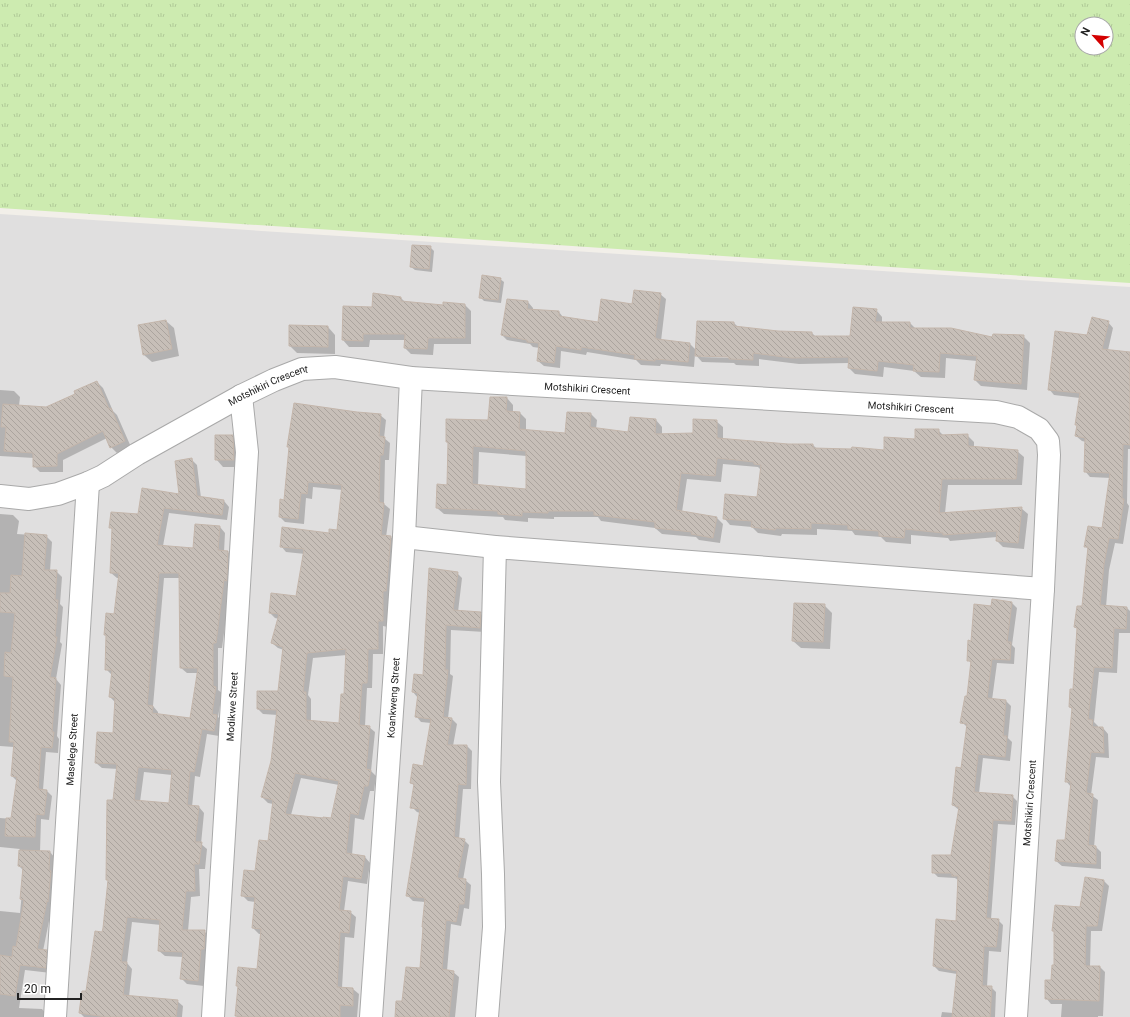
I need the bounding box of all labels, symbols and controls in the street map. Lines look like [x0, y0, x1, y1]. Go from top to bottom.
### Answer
north arrow [1074, 16, 1114, 56]
text: N [1078, 25, 1093, 38]
street label: Motshikiri Crescent [226, 363, 308, 408]
street label: Motshikiri Crescent [544, 381, 631, 397]
street label: Motshikiri Crescent [867, 400, 954, 416]
street label: Koankweng Street [385, 657, 402, 738]
street label: Modikwe Street [225, 672, 240, 742]
street label: Maselege Street [64, 713, 80, 786]
street label: Motshikiri Crescent [1021, 760, 1038, 846]
scale bar [18, 975, 81, 1001]
text: 20 m [24, 982, 51, 996]

